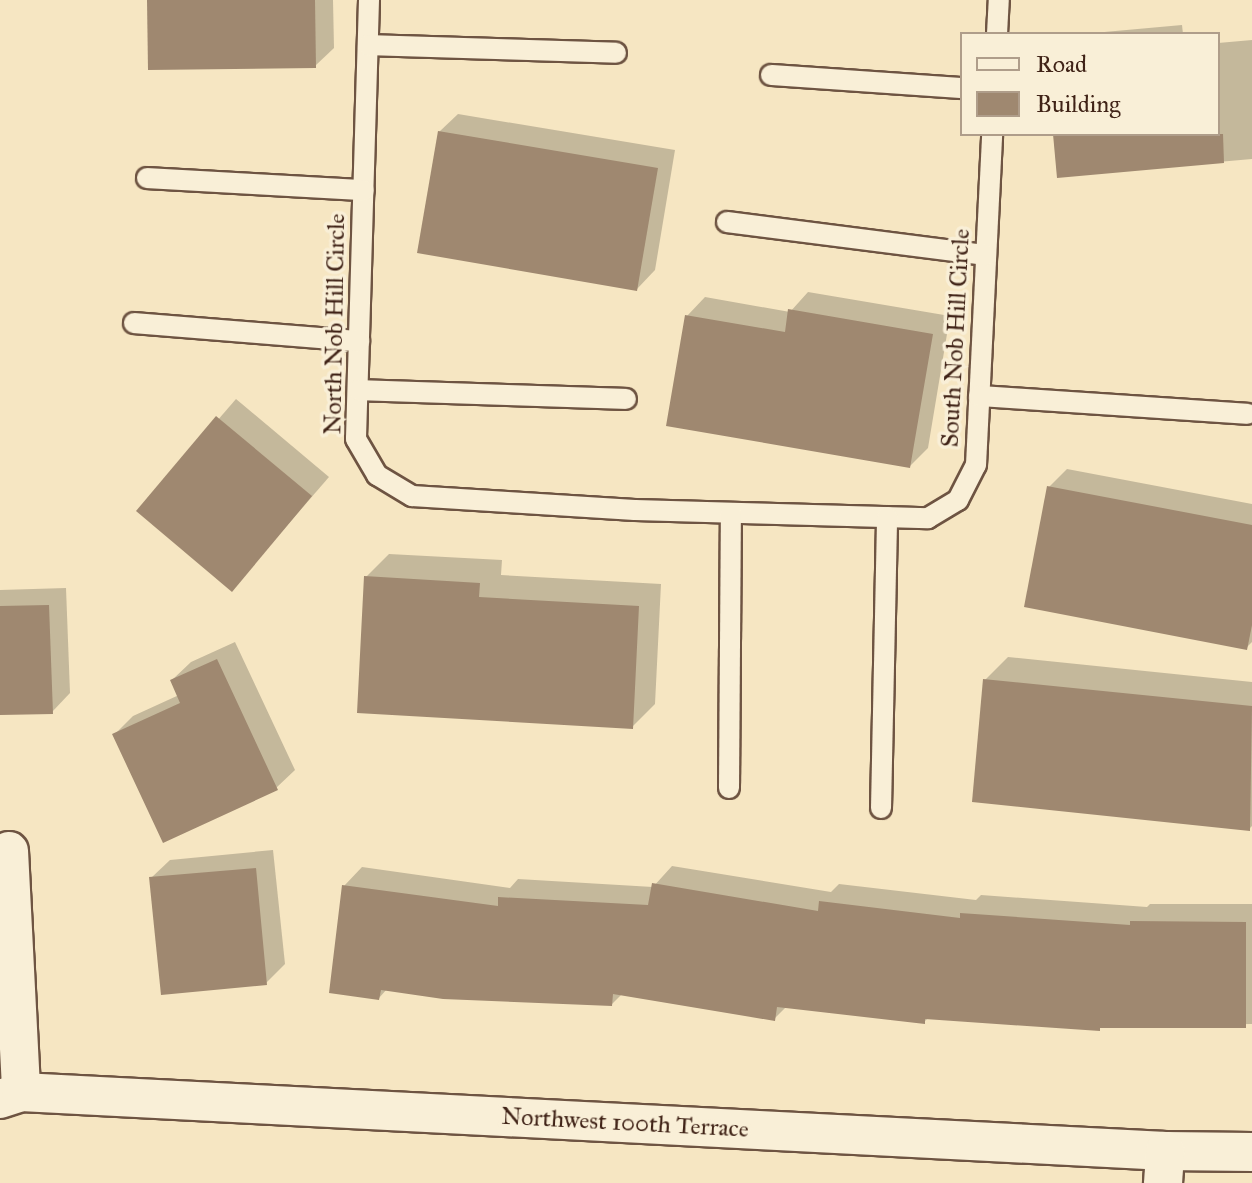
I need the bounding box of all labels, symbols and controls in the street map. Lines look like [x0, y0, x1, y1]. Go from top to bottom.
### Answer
legend [960, 32, 1220, 136]
text: Road [1036, 49, 1087, 79]
text: Building [1036, 89, 1121, 119]
street label: North Nob Hill Circle [319, 213, 351, 435]
street label: South Nob Hill Circle [936, 228, 976, 448]
street label: Northwest 100th Terrace [501, 1102, 749, 1144]

